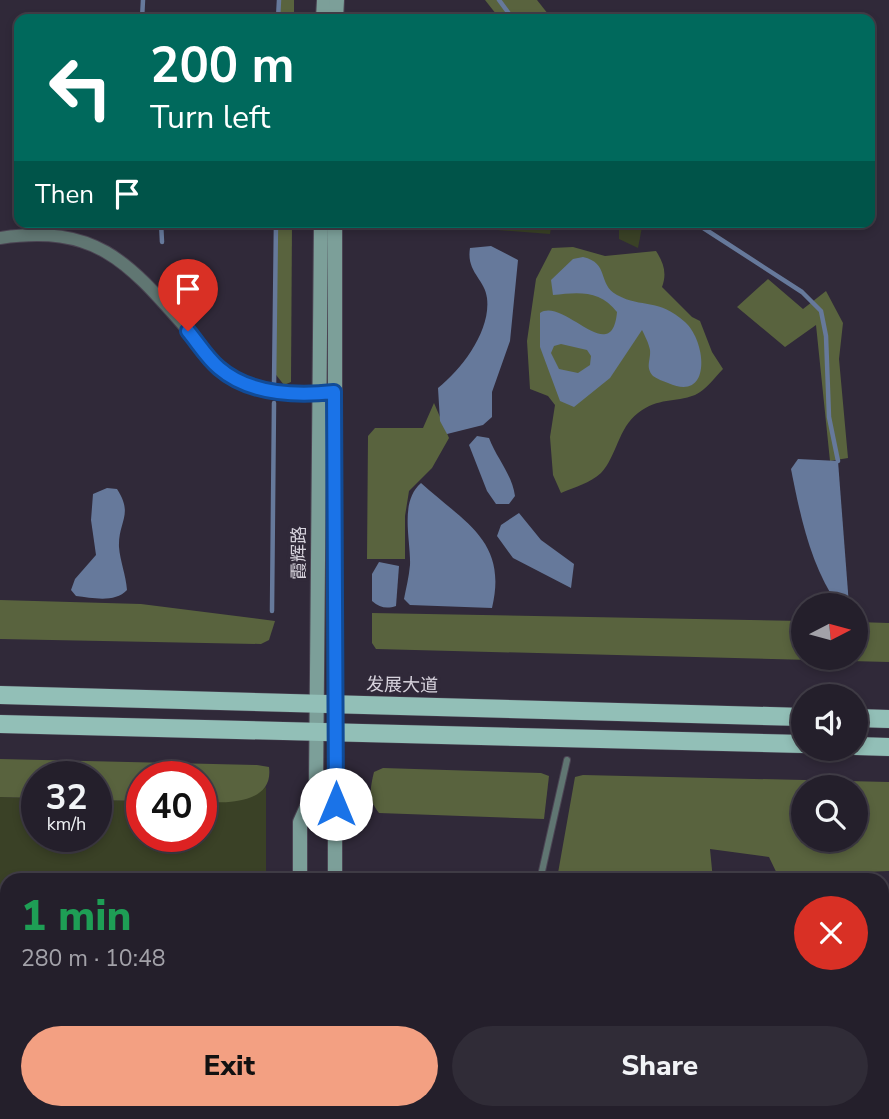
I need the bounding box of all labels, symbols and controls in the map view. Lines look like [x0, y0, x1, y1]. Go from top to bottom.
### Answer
text: 200 m [150, 32, 294, 99]
icon: left [35, 42, 126, 133]
text: Turn left [150, 96, 270, 139]
icon: arrive [108, 175, 146, 213]
text: Then [35, 177, 94, 212]
pin [158, 259, 218, 331]
icon: arrive [169, 270, 207, 308]
street label: 霞辉路 [287, 526, 311, 580]
north arrow [791, 593, 868, 670]
map controls [791, 593, 868, 852]
street label: 发展大道 [366, 672, 438, 698]
button: sound [791, 684, 868, 761]
speed limit sign: 40 [126, 761, 217, 852]
position arrow [299, 767, 373, 841]
text: 32 [45, 774, 88, 821]
button: search [791, 775, 868, 852]
text: km/h [47, 812, 86, 836]
text: 1 min [21, 888, 131, 945]
button: close [794, 896, 868, 970]
text: 280 m · 10:48 [21, 943, 166, 974]
button: Exit [21, 1026, 438, 1106]
button: Share [452, 1026, 868, 1106]

